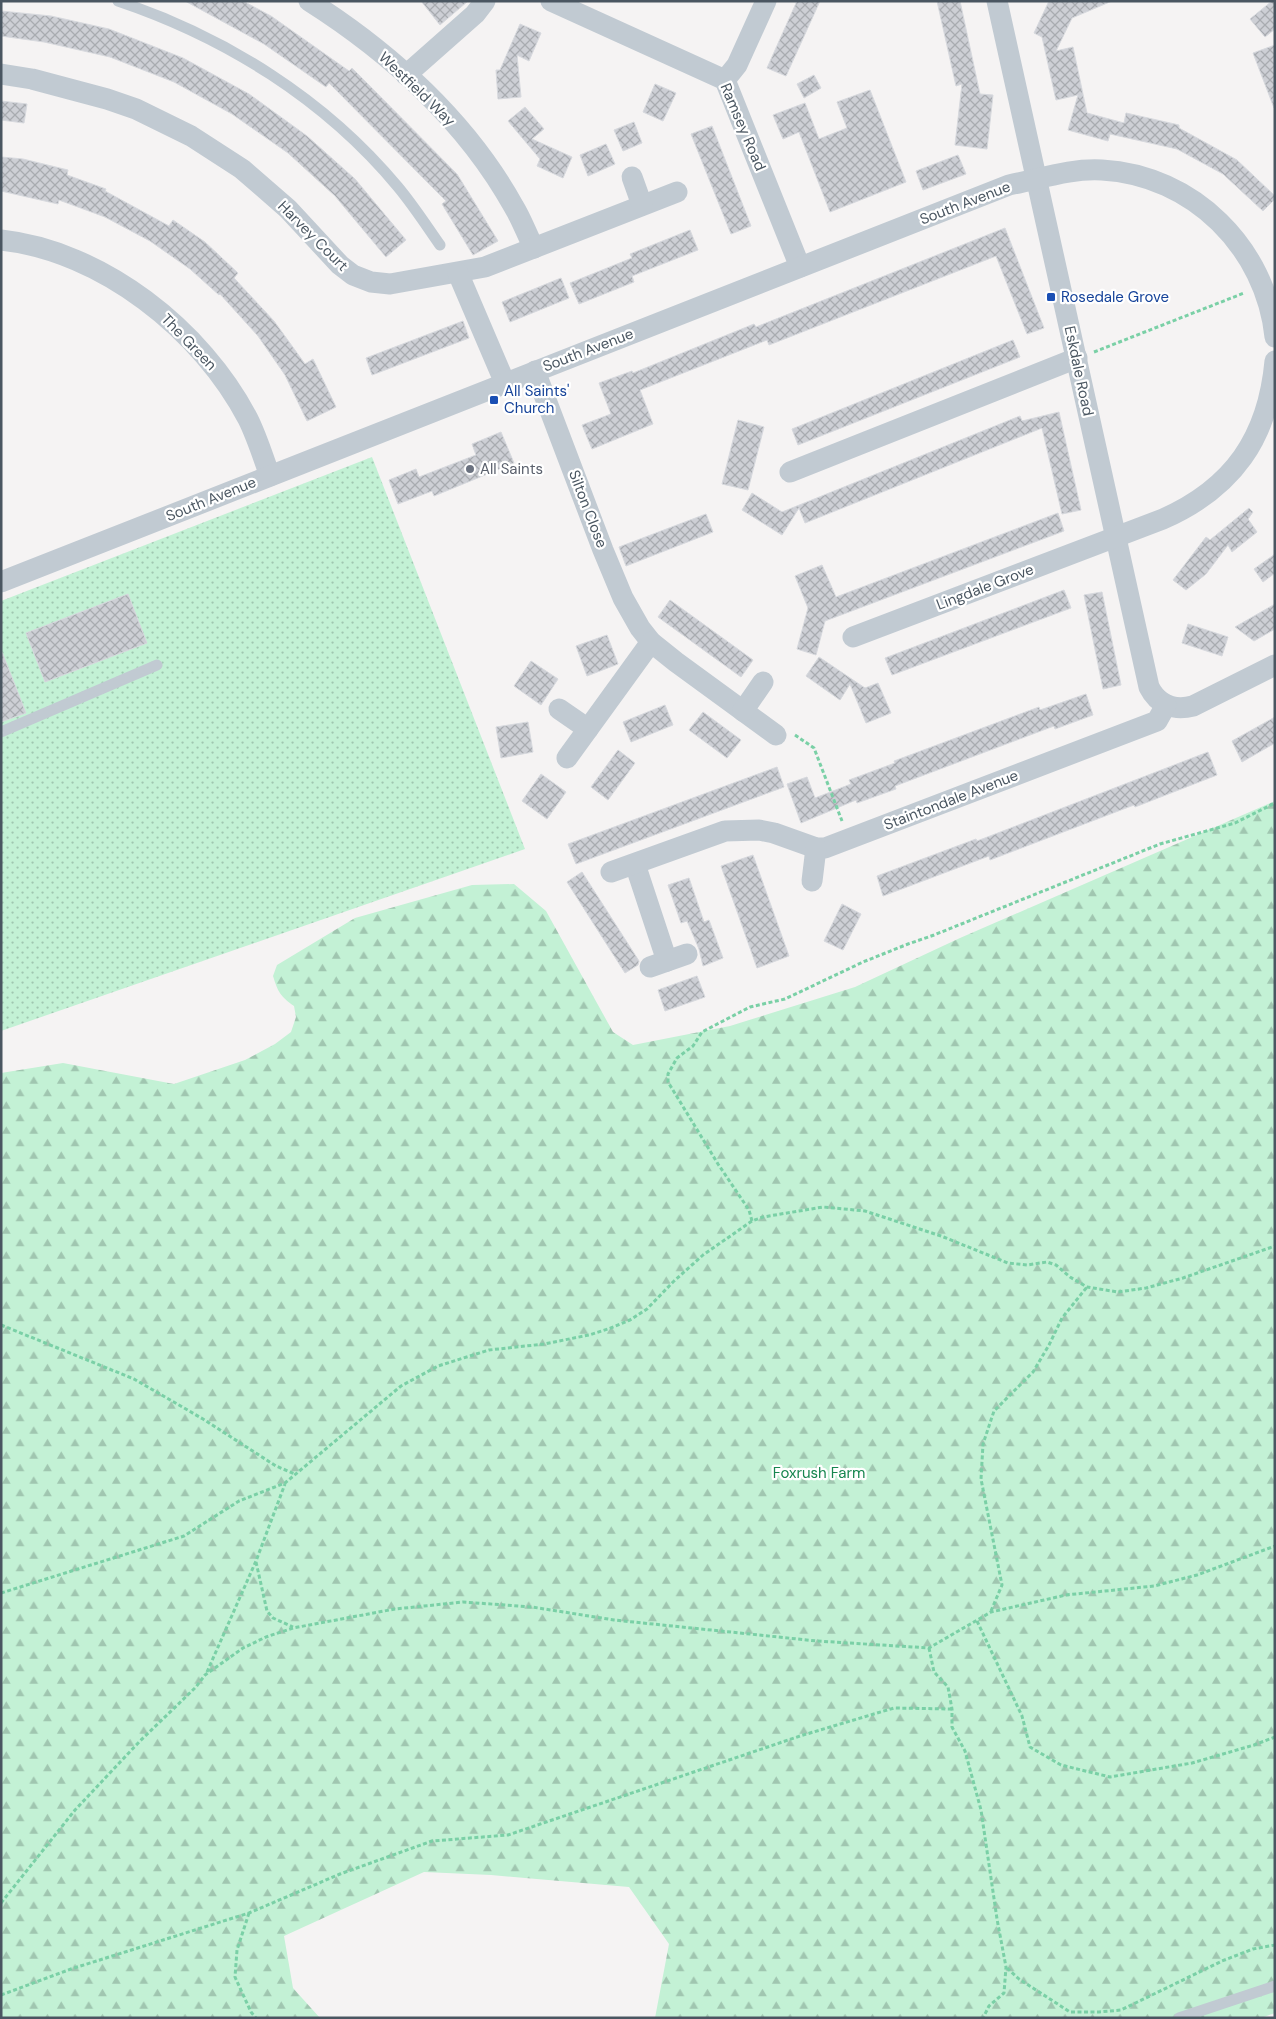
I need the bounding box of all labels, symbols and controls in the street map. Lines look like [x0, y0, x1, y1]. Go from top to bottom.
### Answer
street label: Westfield Way [374, 47, 460, 131]
street label: Ramsey Road [716, 80, 770, 174]
street label: South Avenue [917, 177, 1013, 229]
street label: Harvey Court [274, 197, 353, 276]
place label: Rosedale Grove [1061, 287, 1169, 307]
marker: Rosedale Grove [1045, 291, 1057, 303]
street label: The Green [157, 309, 221, 375]
street label: South Avenue [540, 324, 636, 376]
street label: Eskdale Road [1060, 324, 1098, 418]
place label: All Saints' Church [504, 381, 570, 418]
marker: All Saints' Church [488, 394, 500, 406]
place label: All Saints [480, 459, 543, 479]
marker: All Saints [464, 463, 476, 475]
street label: Silton Close [564, 467, 612, 551]
street label: South Avenue [163, 472, 259, 526]
street label: Lingdale Grove [933, 559, 1037, 615]
street label: Staintondale Avenue [881, 765, 1021, 835]
park label: Foxrush Farm [773, 1463, 865, 1483]

